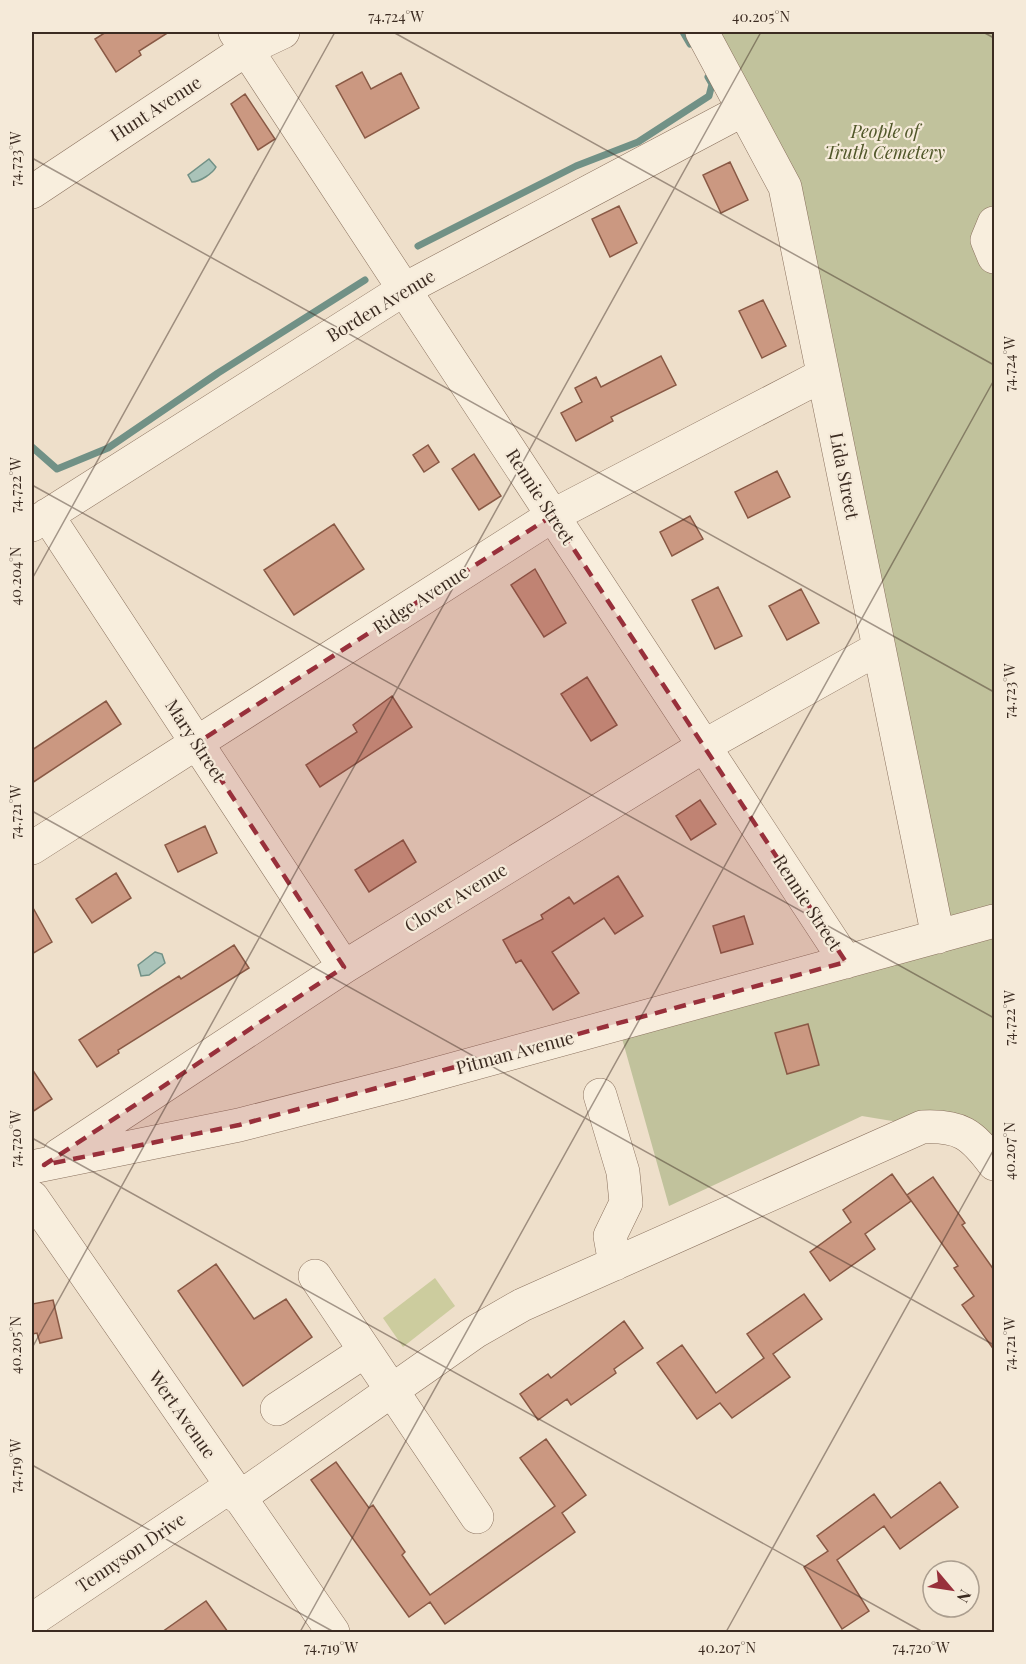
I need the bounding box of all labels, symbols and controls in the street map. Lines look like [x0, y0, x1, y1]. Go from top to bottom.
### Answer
text: 74.724°W [368, 6, 424, 26]
text: 40.205°N [732, 6, 790, 26]
street label: Hunt Avenue [105, 70, 206, 147]
park label: People of Truth Cemetery [825, 119, 946, 164]
text: 74.723°W [5, 131, 25, 186]
street label: Borden Avenue [322, 263, 439, 347]
text: 74.724°W [999, 336, 1019, 392]
street label: Lida Street [825, 430, 865, 522]
street label: Rennie Street [501, 444, 581, 549]
text: 74.722°W [5, 457, 25, 513]
text: 40.204°N [5, 546, 25, 605]
street label: Ridge Avenue [368, 559, 473, 639]
text: 74.723°W [999, 663, 1019, 718]
street label: Mary Street [160, 695, 232, 787]
text: 74.721°W [5, 785, 25, 839]
street label: Rennie Street [768, 850, 848, 955]
street label: Clover Avenue [400, 857, 511, 937]
text: 74.722°W [999, 990, 1019, 1046]
street label: Pitman Avenue [453, 1025, 576, 1079]
text: 74.720°W [5, 1110, 25, 1168]
text: 40.207°N [999, 1122, 1019, 1180]
text: 40.205°N [5, 1316, 25, 1374]
text: 74.721°W [999, 1317, 1019, 1371]
street label: Wert Avenue [143, 1365, 222, 1463]
text: 74.719°W [5, 1439, 25, 1493]
street label: Tennyson Drive [71, 1507, 190, 1598]
north arrow [921, 1559, 981, 1619]
text: N [952, 1586, 977, 1607]
text: 74.719°W [304, 1637, 358, 1657]
text: 40.207°N [698, 1637, 756, 1657]
text: 74.720°W [892, 1637, 950, 1657]

